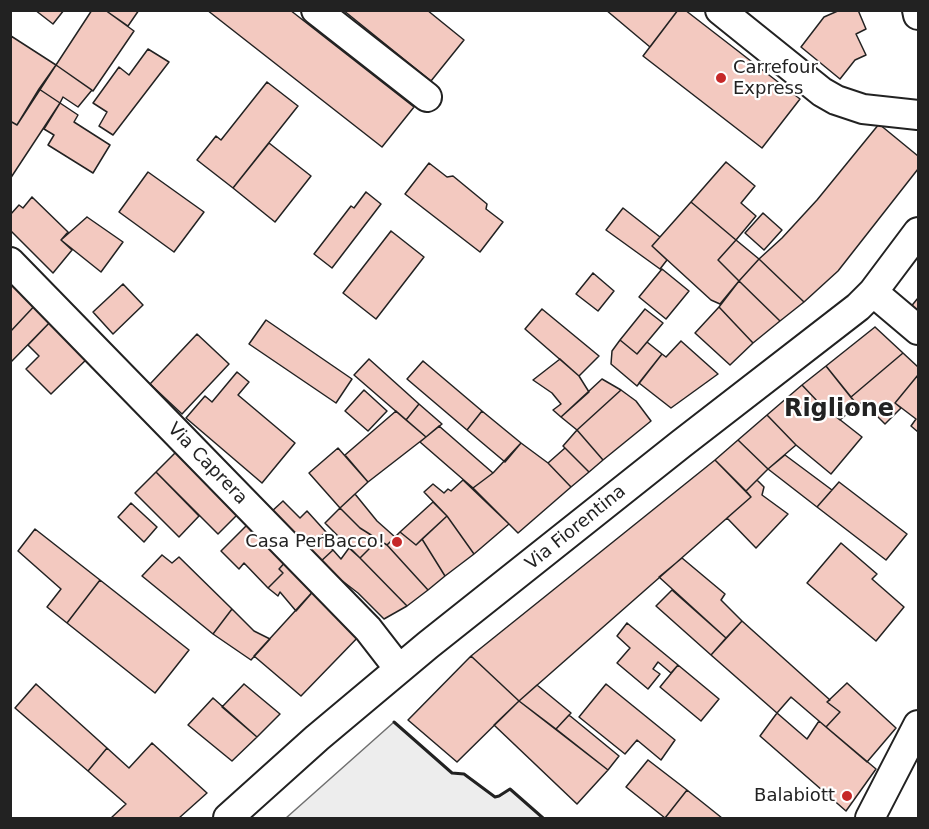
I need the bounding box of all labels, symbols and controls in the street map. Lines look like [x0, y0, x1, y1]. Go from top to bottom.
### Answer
place label: Carrefour Express [733, 57, 818, 100]
marker: Carrefour Express [714, 71, 728, 85]
district label: Riglione [784, 396, 894, 424]
street label: Via Caprera [163, 419, 251, 509]
street label: Via Fiorentina [522, 481, 630, 575]
place label: Casa PerBacco! [245, 531, 385, 553]
marker: Casa PerBacco! [390, 535, 404, 549]
place label: Balabiott [754, 785, 835, 807]
marker: Balabiott [840, 789, 854, 803]

